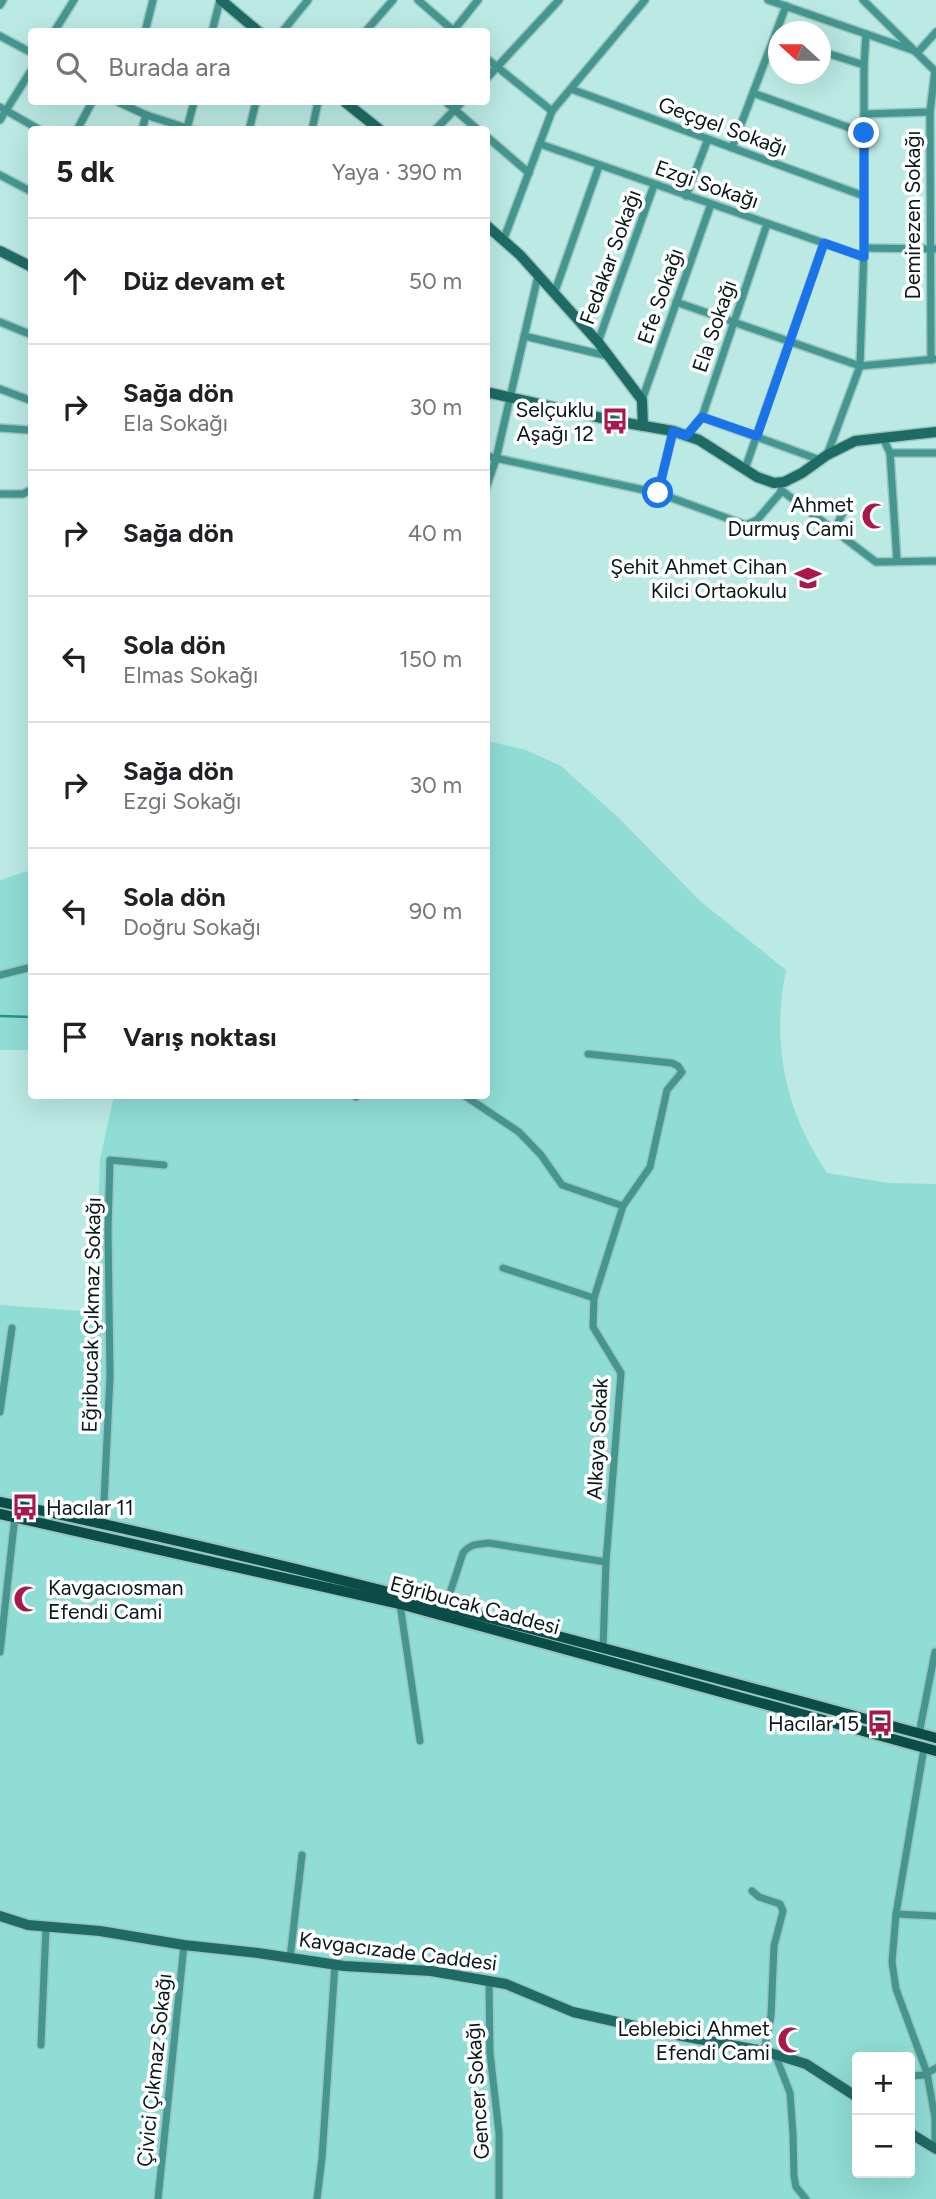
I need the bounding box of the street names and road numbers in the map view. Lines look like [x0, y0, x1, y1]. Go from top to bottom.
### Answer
street label: Geçgel Sokağı [655, 91, 791, 161]
street label: Demirezen Sokağı [900, 131, 925, 299]
street label: Ezgi Sokağı [652, 155, 762, 213]
street label: Fedakar Sokağı [574, 186, 646, 328]
street label: Efe Sokağı [632, 245, 688, 347]
street label: Ela Sokağı [687, 277, 741, 375]
street label: Eğribucak Çıkmaz Sokağı [76, 1197, 106, 1433]
street label: Alkaya Sokak [581, 1377, 613, 1501]
street label: Eğribucak Caddesi [387, 1570, 563, 1640]
street label: Kavgacızade Caddesi [297, 1926, 499, 1976]
street label: Çivici Çıkmaz Sokağı [131, 1972, 177, 2168]
street label: Gencer Sokağı [460, 2022, 494, 2160]

